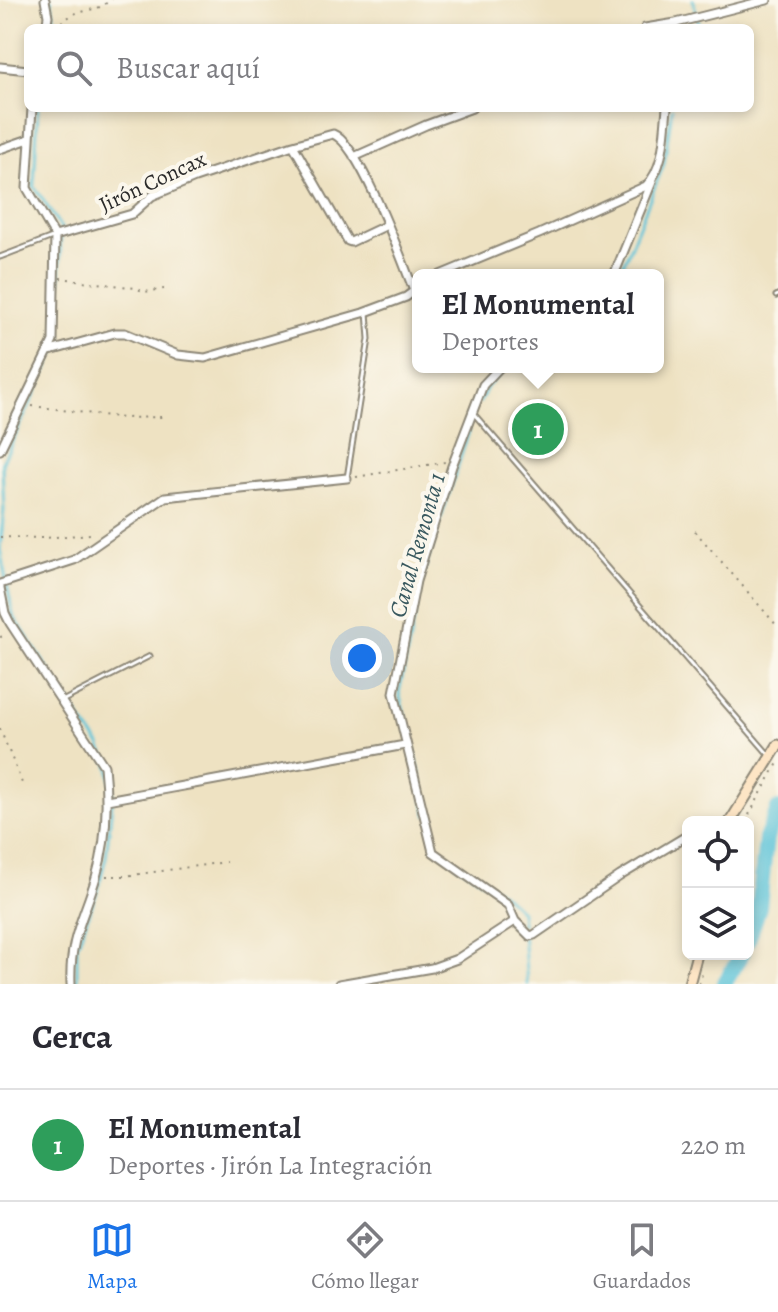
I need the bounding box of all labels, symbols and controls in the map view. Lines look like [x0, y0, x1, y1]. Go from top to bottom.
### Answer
search box [24, 24, 754, 112]
icon: search [52, 46, 96, 90]
text: Buscar aquí [116, 48, 260, 88]
street label: Jirón Concax [94, 144, 211, 220]
popup [412, 269, 664, 373]
text: El Monumental [442, 284, 634, 324]
text: Deportes [442, 324, 539, 359]
pin: 1 [512, 399, 564, 459]
water label: Canal Remonta 1 [381, 469, 453, 621]
your location [342, 638, 382, 678]
map controls [682, 816, 754, 960]
button: locate [682, 816, 754, 888]
button: layers [682, 888, 754, 960]
text: Cerca [32, 1013, 113, 1060]
text: El Monumental [108, 1108, 301, 1148]
text: 1 [53, 1128, 63, 1163]
text: 220 m [681, 1128, 746, 1163]
text: Deportes · Jirón La Integración [108, 1148, 432, 1183]
tab: Mapa [87, 1218, 137, 1296]
tab: Cómo llegar [311, 1218, 419, 1296]
tab: Guardados [593, 1218, 691, 1296]

